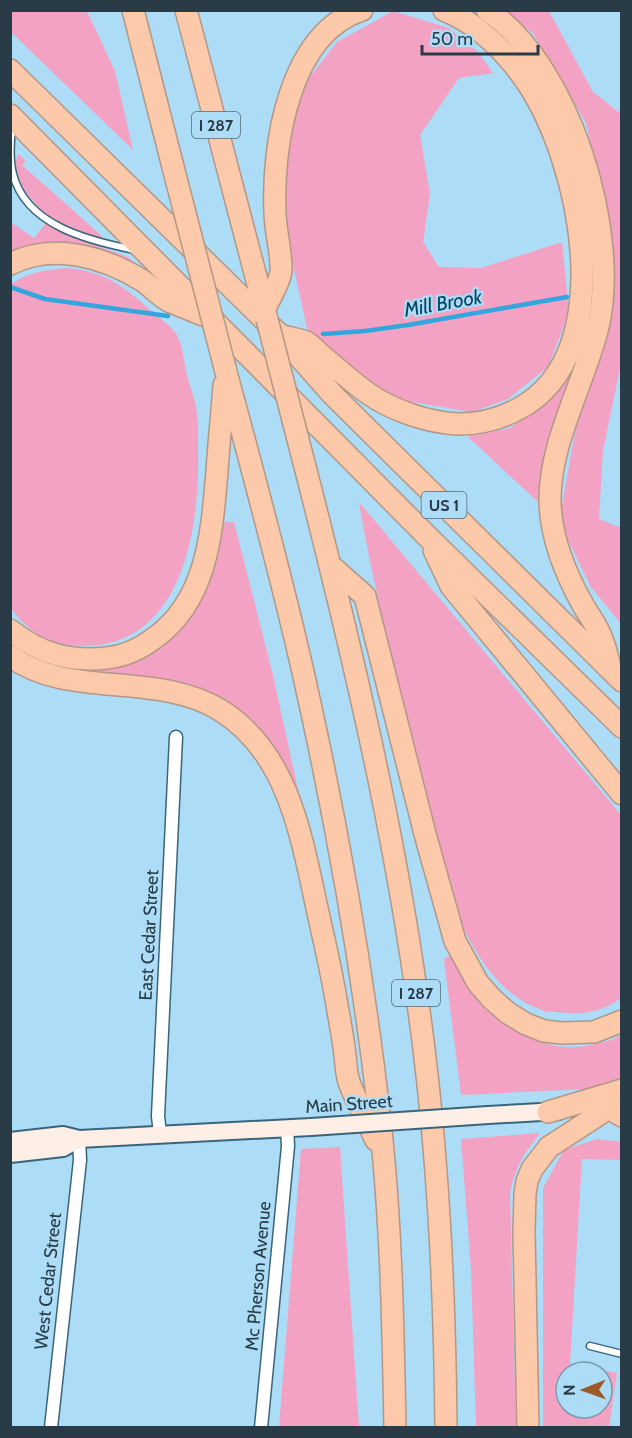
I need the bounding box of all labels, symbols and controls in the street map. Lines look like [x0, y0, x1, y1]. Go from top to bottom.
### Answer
scale bar [422, 18, 538, 56]
text: 50 m [431, 28, 473, 50]
road number: I 287 [192, 112, 240, 138]
water label: Mill Brook [401, 284, 485, 322]
road number: US 1 [422, 492, 466, 518]
street label: East Cedar Street [135, 869, 163, 1001]
road number: I 287 [392, 980, 440, 1006]
street label: Main Street [305, 1090, 393, 1118]
street label: Mc Pherson Avenue [241, 1200, 275, 1352]
street label: West Cedar Street [30, 1211, 66, 1351]
north arrow [554, 1360, 614, 1420]
text: N [560, 1384, 579, 1396]

